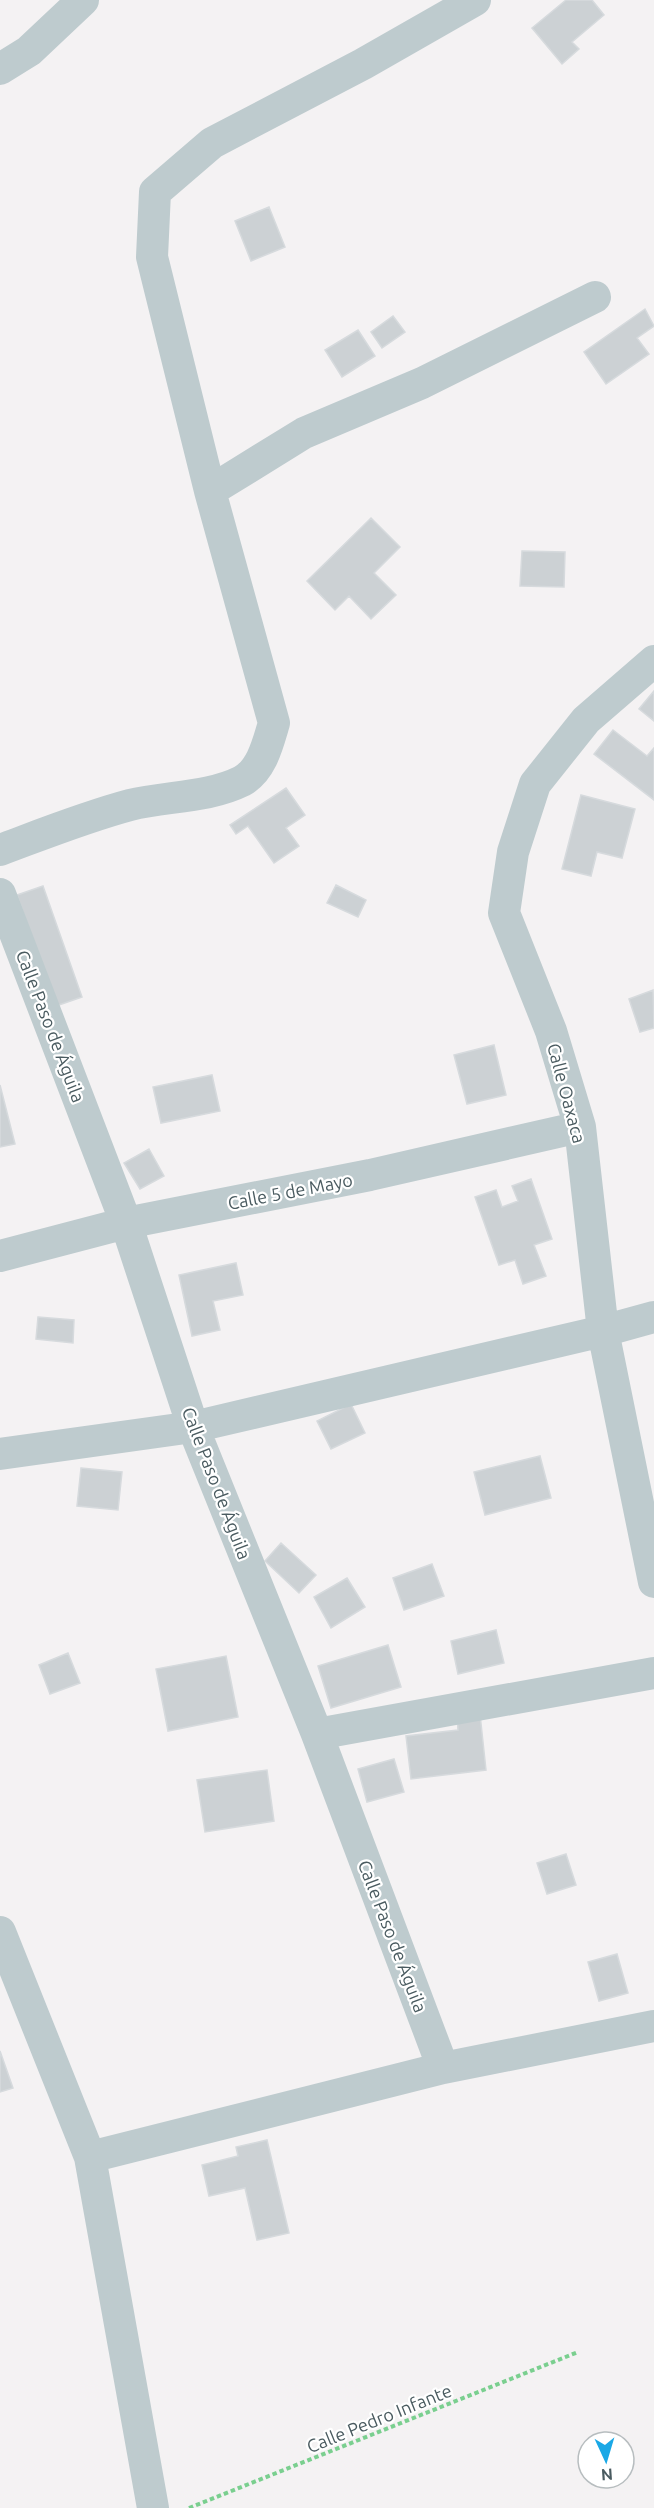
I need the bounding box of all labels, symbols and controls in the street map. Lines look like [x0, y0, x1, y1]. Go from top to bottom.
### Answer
street label: Calle Paso de Águila [13, 947, 90, 1105]
street label: Calle Oaxaca [544, 1041, 590, 1145]
street label: Calle 5 de Mayo [226, 1169, 354, 1213]
street label: Calle Paso de Águila [179, 1404, 256, 1562]
street label: Calle Paso de Águila [355, 1857, 432, 2015]
street label: Calle Pedro Infante [304, 2380, 454, 2456]
north arrow [576, 2430, 636, 2490]
text: N [600, 2466, 614, 2484]

